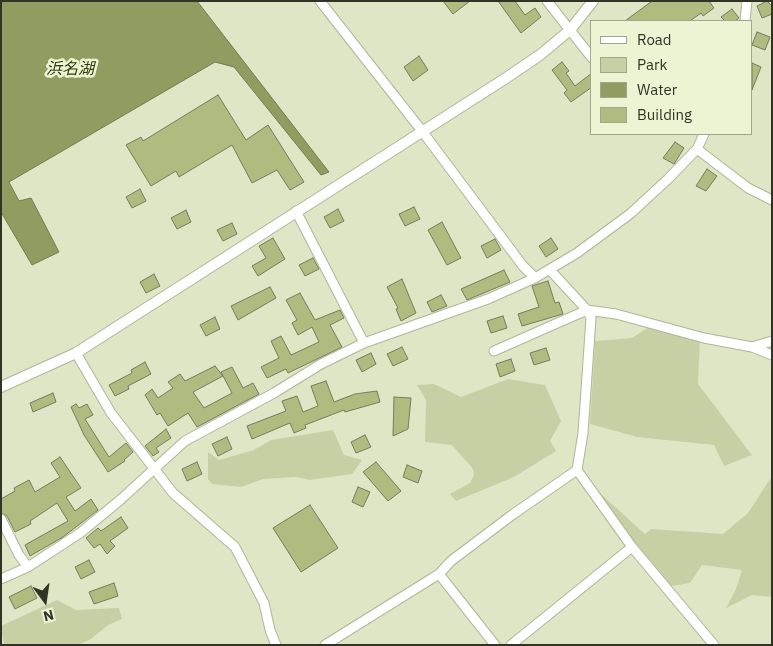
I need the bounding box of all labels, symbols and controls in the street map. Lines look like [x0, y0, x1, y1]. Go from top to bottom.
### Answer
legend [590, 20, 753, 135]
text: Road [637, 30, 672, 49]
text: Park [637, 55, 667, 74]
water label: 浜名湖 [46, 59, 94, 79]
text: Water [637, 80, 677, 99]
text: Building [637, 105, 692, 124]
north arrow [20, 576, 70, 626]
text: N [42, 606, 56, 626]

